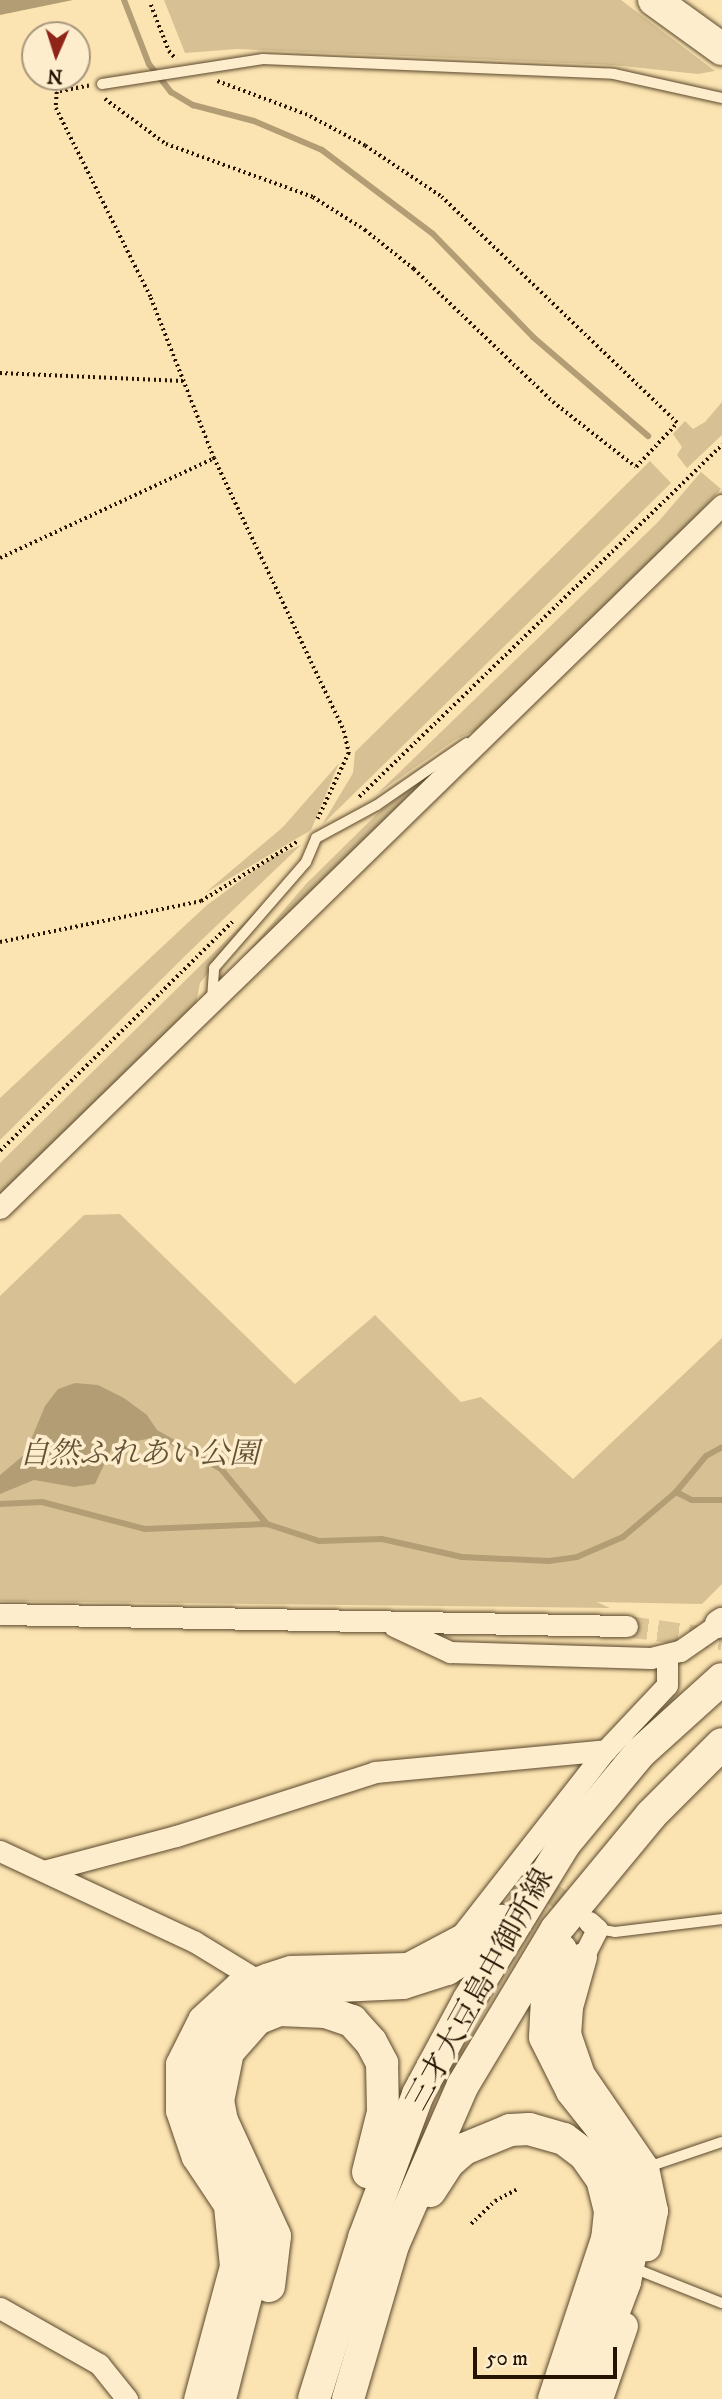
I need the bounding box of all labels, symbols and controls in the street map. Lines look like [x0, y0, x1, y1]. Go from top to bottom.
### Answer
north arrow [21, 21, 91, 91]
text: N [47, 64, 63, 87]
park label: 自然ふれあい公園 [19, 1437, 259, 1473]
street label: 三才大豆島中御所線 [400, 1863, 562, 2117]
scale bar [477, 2332, 620, 2376]
text: 50 m [486, 2346, 528, 2372]

